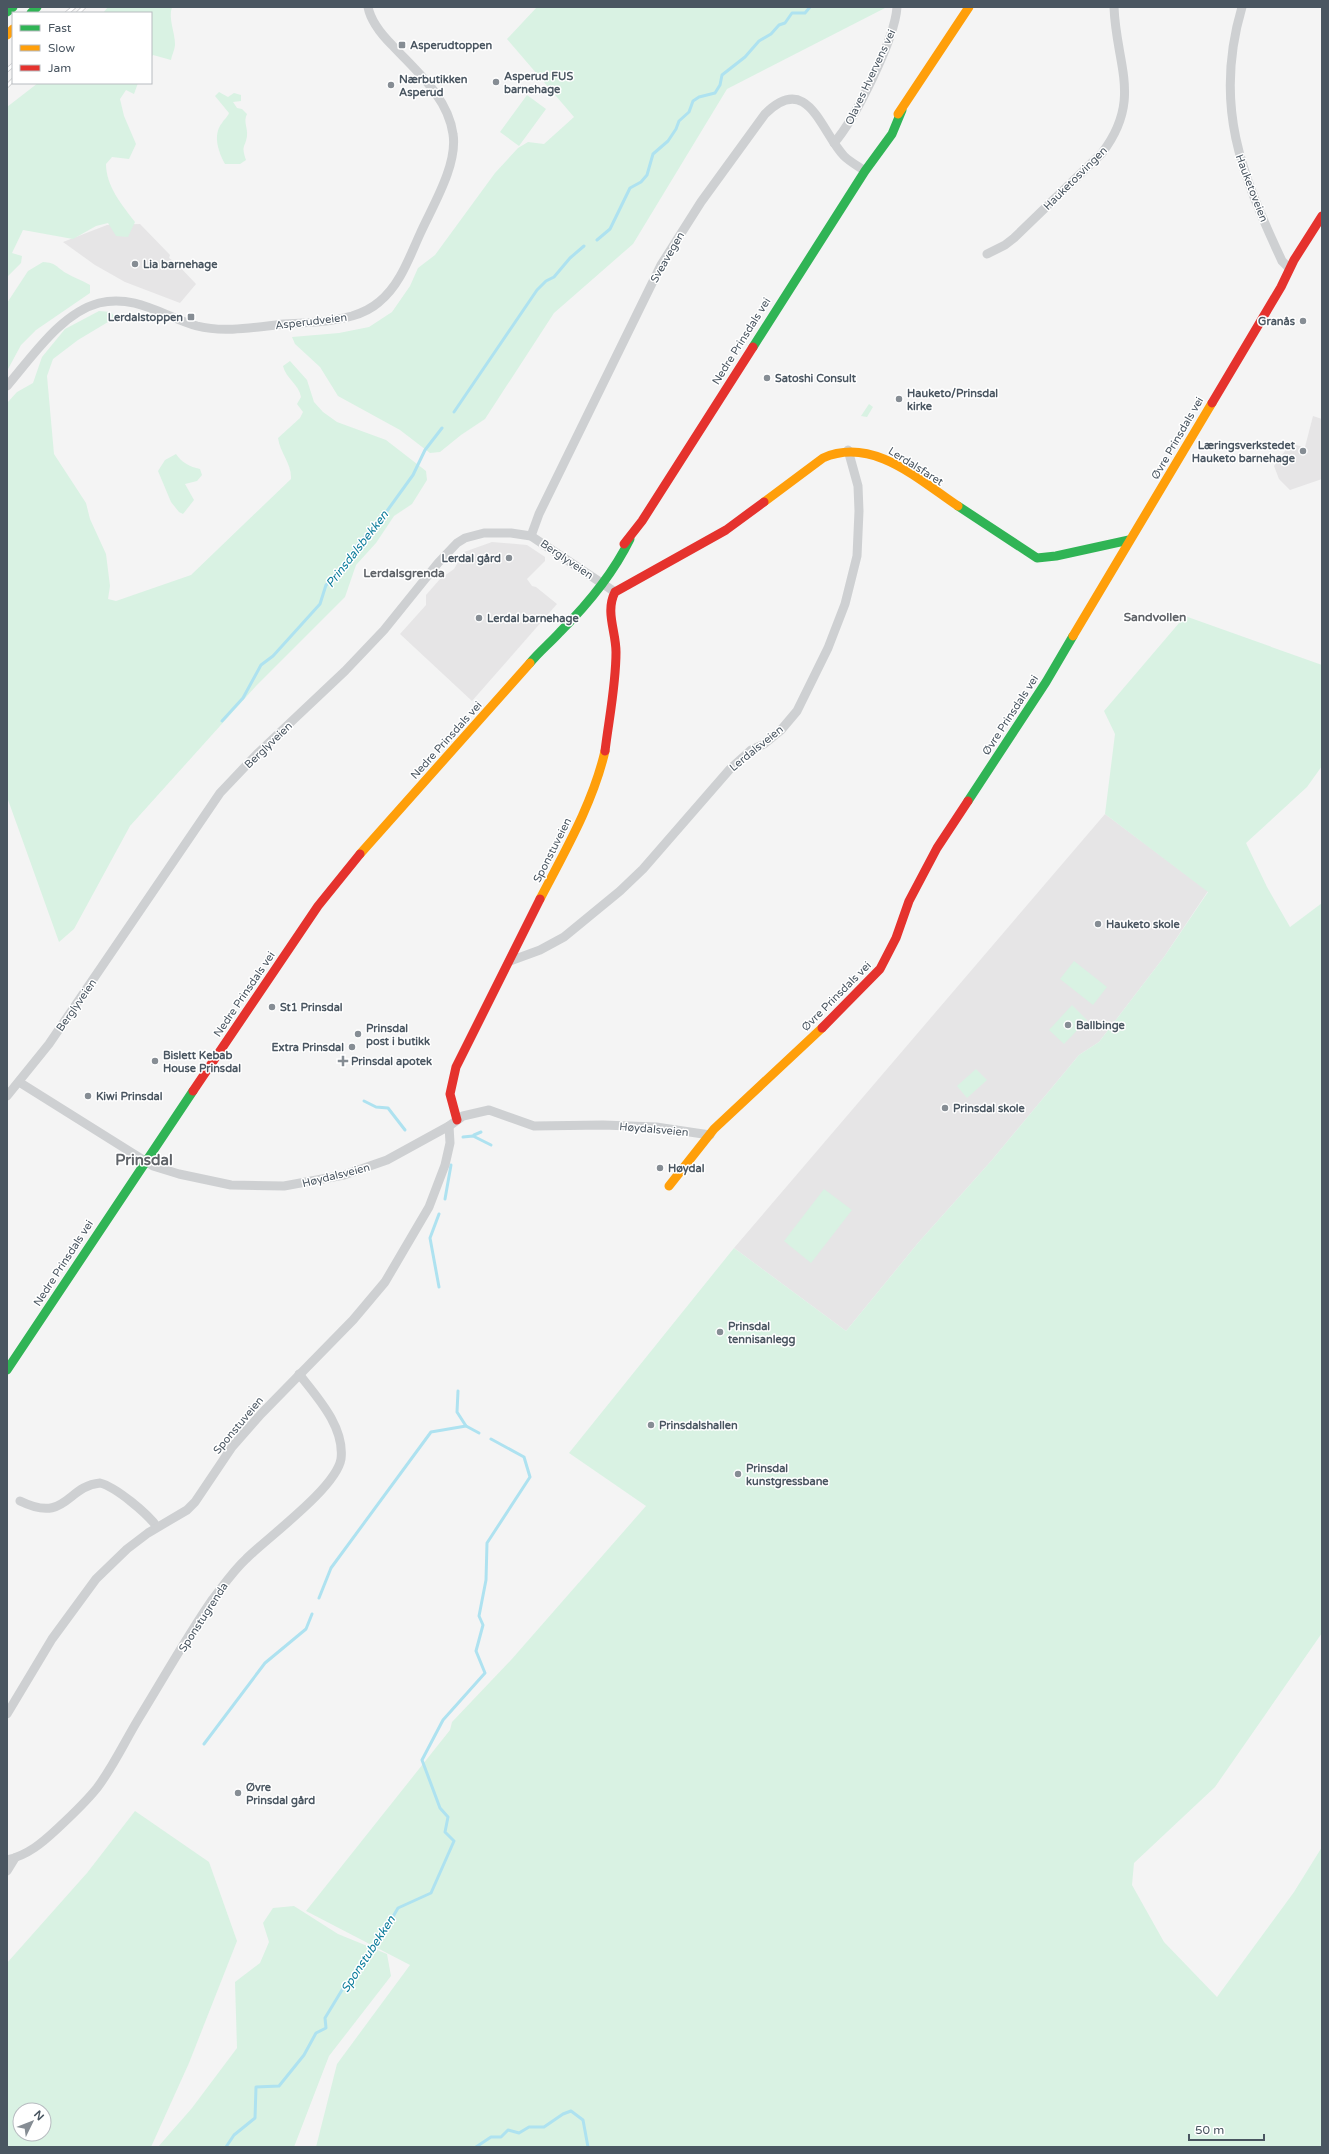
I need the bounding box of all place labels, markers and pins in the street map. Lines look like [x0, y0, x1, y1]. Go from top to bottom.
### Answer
place label: Asperudtoppen [410, 39, 492, 53]
marker: Asperudtoppen [397, 40, 407, 50]
place label: Asperud FUS barnehage [504, 70, 573, 97]
place label: Nærbutikken Asperud [399, 73, 468, 100]
marker: Asperud FUS barnehage [491, 77, 501, 87]
marker: Nærbutikken Asperud [386, 80, 396, 90]
place label: Lia barnehage [143, 258, 218, 272]
marker: Lia barnehage [130, 259, 140, 269]
place label: Lerdalstoppen [108, 311, 183, 325]
marker: Lerdalstoppen [186, 312, 196, 322]
place label: Granås [1258, 315, 1296, 328]
marker: Granås [1298, 316, 1308, 326]
place label: Satoshi Consult [775, 372, 857, 385]
marker: Satoshi Consult [762, 373, 772, 383]
place label: Hauketo/Prinsdal kirke [907, 387, 998, 413]
marker: Hauketo/Prinsdal kirke [894, 394, 904, 404]
place label: Læringsverkstedet Hauketo barnehage [1192, 439, 1296, 466]
marker: Læringsverkstedet Hauketo barnehage [1298, 446, 1308, 456]
place label: Lerdal gård [442, 552, 501, 566]
marker: Lerdal gård [504, 553, 514, 563]
place label: Lerdal barnehage [487, 612, 579, 626]
marker: Lerdal barnehage [474, 613, 484, 623]
place label: Hauketo skole [1106, 918, 1181, 931]
marker: Hauketo skole [1093, 919, 1103, 929]
place label: St1 Prinsdal [280, 1001, 343, 1014]
marker: St1 Prinsdal [267, 1002, 277, 1012]
place label: Ballbinge [1076, 1019, 1126, 1033]
marker: Ballbinge [1063, 1020, 1073, 1030]
place label: Prinsdal post i butikk [366, 1022, 430, 1049]
marker: Prinsdal post i butikk [353, 1029, 363, 1039]
place label: Extra Prinsdal [271, 1041, 344, 1054]
marker: Extra Prinsdal [347, 1042, 357, 1052]
place label: Bislett Kebab House Prinsdal [163, 1049, 241, 1075]
place label: Prinsdal apotek [351, 1055, 432, 1069]
marker: Bislett Kebab House Prinsdal [150, 1056, 160, 1066]
marker: Prinsdal apotek [338, 1056, 348, 1066]
place label: Kiwi Prinsdal [96, 1090, 163, 1103]
marker: Kiwi Prinsdal [83, 1091, 93, 1101]
place label: Prinsdal skole [953, 1102, 1026, 1115]
marker: Prinsdal skole [940, 1103, 950, 1113]
place label: Høydal [668, 1162, 705, 1176]
marker: Høydal [655, 1163, 665, 1173]
place label: Prinsdal tennisanlegg [727, 1320, 796, 1347]
marker: Prinsdal tennisanlegg [715, 1327, 725, 1337]
place label: Prinsdalshallen [659, 1419, 738, 1432]
marker: Prinsdalshallen [646, 1420, 656, 1430]
place label: Prinsdal kunstgressbane [746, 1462, 829, 1489]
marker: Prinsdal kunstgressbane [733, 1469, 743, 1479]
place label: Øvre Prinsdal gård [246, 1781, 315, 1808]
marker: Øvre Prinsdal gård [233, 1788, 243, 1798]

